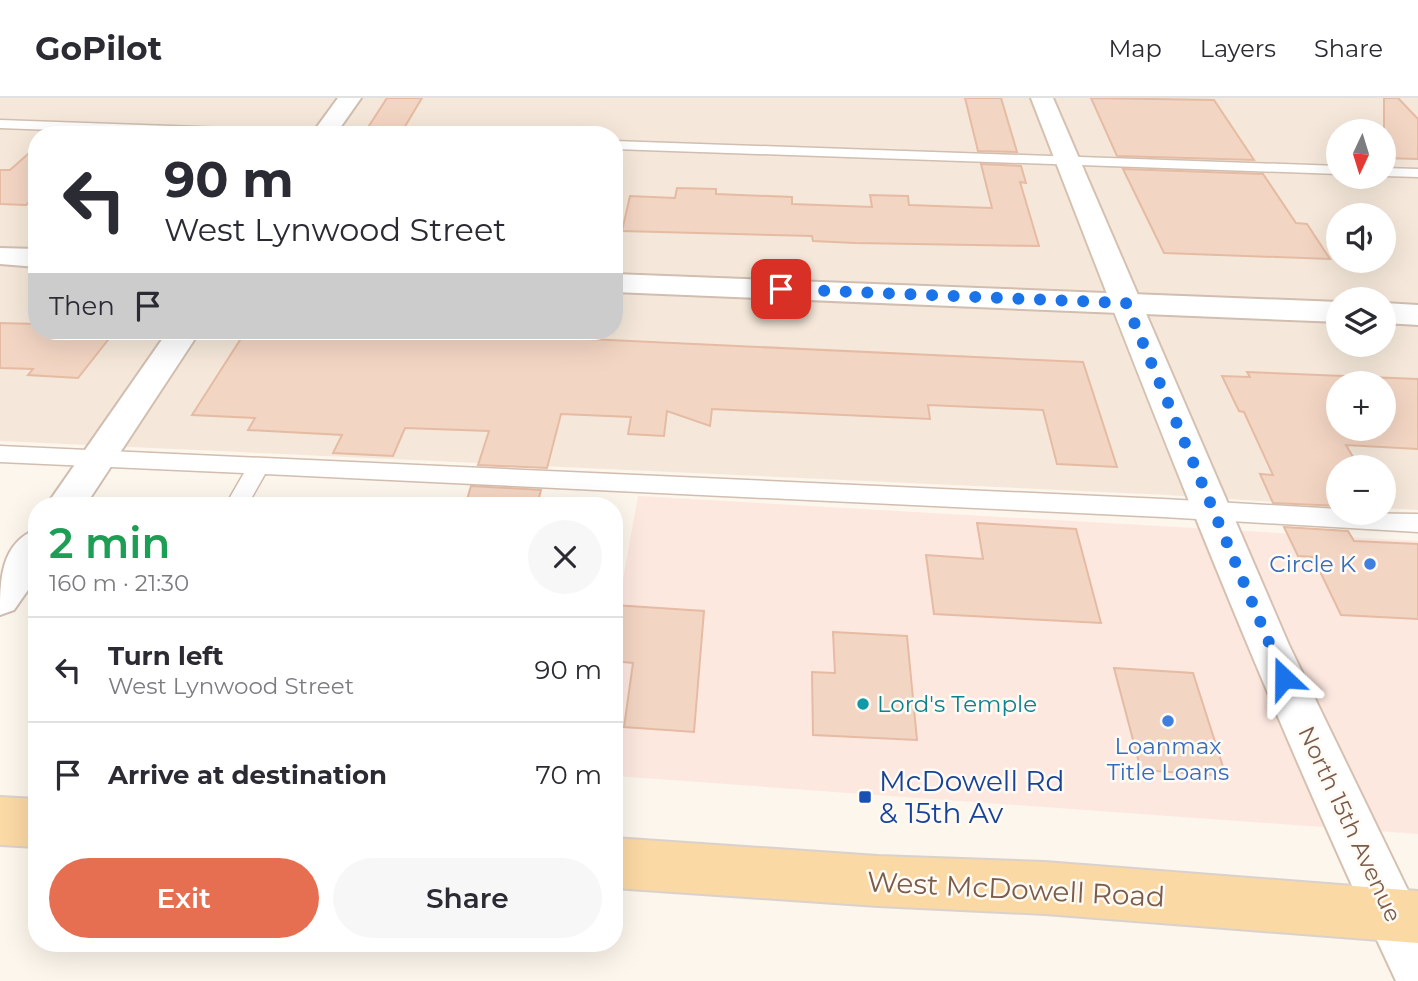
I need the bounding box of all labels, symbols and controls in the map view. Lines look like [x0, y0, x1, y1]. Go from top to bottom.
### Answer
text: GoPilot [35, 28, 162, 68]
text: Map [1108, 34, 1162, 63]
text: Layers [1200, 34, 1276, 63]
text: Share [1314, 34, 1383, 63]
north arrow [1326, 119, 1396, 189]
map controls [1326, 119, 1396, 525]
text: 90 m [164, 150, 294, 209]
icon: left [49, 154, 140, 245]
button: sound [1326, 203, 1396, 273]
text: West Lynwood Street [164, 210, 506, 249]
pin [751, 259, 811, 319]
icon: arrive [762, 270, 800, 308]
icon: arrive [129, 287, 167, 325]
button: layers [1326, 287, 1396, 357]
text: Then [49, 290, 115, 322]
button: + [1326, 371, 1396, 441]
button: − [1326, 455, 1396, 525]
text: 2 min [49, 517, 170, 569]
button: close [528, 520, 602, 594]
place label: Circle K [1269, 550, 1357, 578]
marker: Circle K [1362, 556, 1378, 572]
text: 160 m · 21:30 [49, 569, 189, 597]
text: Turn left [108, 640, 224, 672]
position arrow [1247, 641, 1321, 715]
icon: left [49, 651, 87, 689]
text: 90 m [535, 654, 602, 686]
text: West Lynwood Street [108, 672, 354, 700]
place label: Lord's Temple [877, 690, 1037, 718]
marker: Lord's Temple [855, 696, 871, 712]
marker: Loanmax Title Loans [1160, 713, 1176, 729]
street label: North 15th Avenue [1292, 722, 1408, 926]
place label: Loanmax Title Loans [1107, 732, 1229, 786]
icon: arrive [49, 756, 87, 794]
text: Arrive at destination [108, 759, 387, 791]
text: 70 m [536, 759, 602, 791]
place label: McDowell Rd & 15th Av [879, 764, 1065, 830]
marker: McDowell Rd & 15th Av [857, 789, 873, 805]
button: Exit [49, 858, 319, 938]
button: Share [333, 858, 602, 938]
street label: West McDowell Road [866, 864, 1166, 914]

